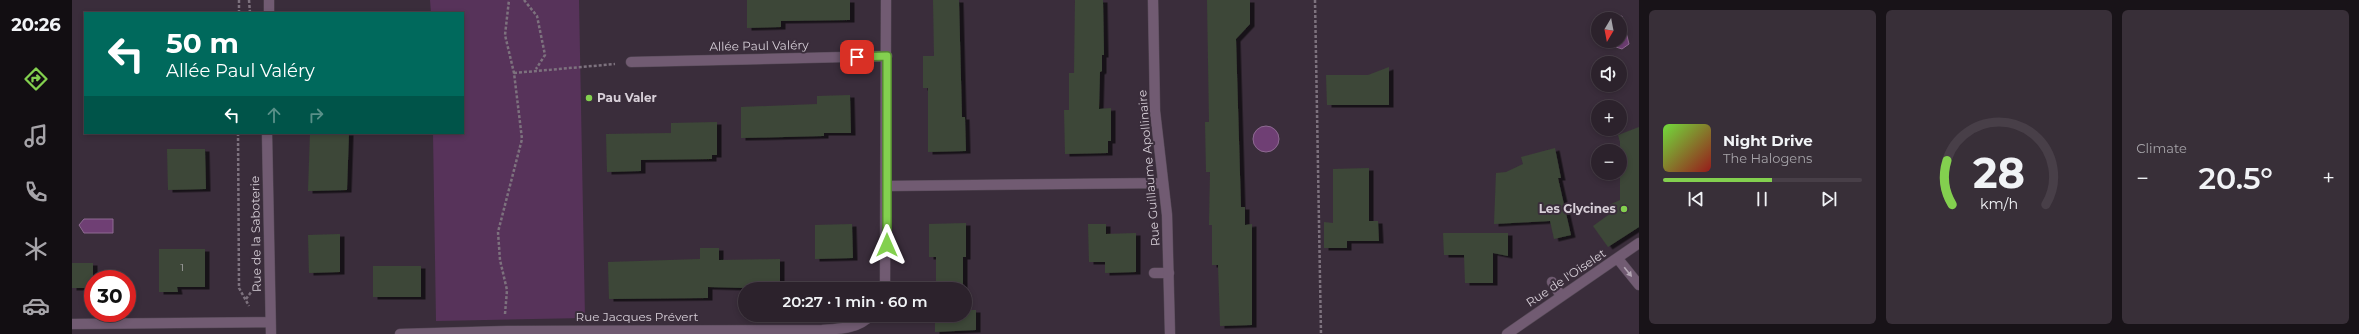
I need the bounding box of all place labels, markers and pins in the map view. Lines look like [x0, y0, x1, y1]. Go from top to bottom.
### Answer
pin [840, 40, 874, 74]
place label: Pau Valer [597, 90, 657, 105]
marker: Pau Valer [584, 93, 594, 103]
place label: Les Glycines [1539, 201, 1617, 216]
marker: Les Glycines [1619, 204, 1629, 214]

